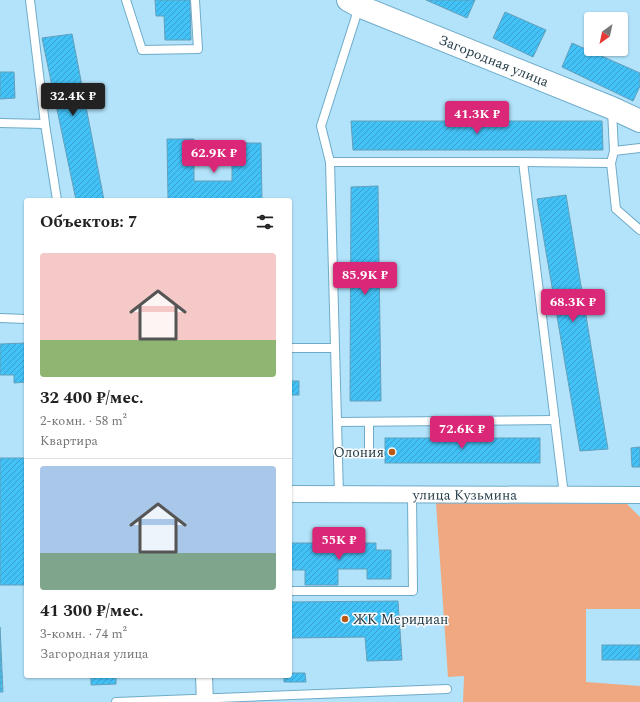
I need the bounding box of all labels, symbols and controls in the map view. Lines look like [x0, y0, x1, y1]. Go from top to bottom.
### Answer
north arrow [584, 12, 628, 56]
map controls [584, 12, 628, 56]
street label: Загородная улица [436, 29, 552, 92]
pin: 32.4K ₽ [36, 83, 110, 117]
text: 32.4K ₽ [50, 86, 96, 106]
pin: 41.3K ₽ [440, 101, 514, 135]
text: 41.3K ₽ [454, 104, 500, 124]
pin: 62.9K ₽ [177, 140, 251, 174]
text: 62.9K ₽ [191, 143, 237, 163]
text: Объектов: 7 [40, 209, 138, 235]
icon: filters [254, 211, 276, 233]
pin: 85.9K ₽ [328, 262, 402, 296]
text: 85.9K ₽ [342, 265, 388, 285]
icon: home [122, 279, 194, 351]
pin: 68.3K ₽ [536, 289, 610, 323]
text: 68.3K ₽ [550, 292, 596, 312]
text: 32 400 ₽/мес. [40, 385, 144, 411]
text: 2-комн. · 58 m² [40, 411, 127, 431]
pin: 72.6K ₽ [425, 416, 499, 450]
text: 72.6K ₽ [439, 419, 485, 439]
text: Квартира [40, 431, 98, 451]
place label: Олония [334, 442, 384, 463]
marker: Олония [387, 447, 397, 457]
street label: улица Кузьмина [412, 484, 517, 505]
icon: home [122, 492, 194, 564]
pin: 55K ₽ [311, 527, 367, 561]
text: 55K ₽ [321, 530, 357, 550]
text: 41 300 ₽/мес. [40, 598, 144, 624]
place label: ЖК Меридиан [353, 609, 448, 630]
marker: ЖК Меридиан [340, 614, 350, 624]
text: 3-комн. · 74 m² [40, 624, 127, 644]
text: Загородная улица [40, 644, 148, 664]

